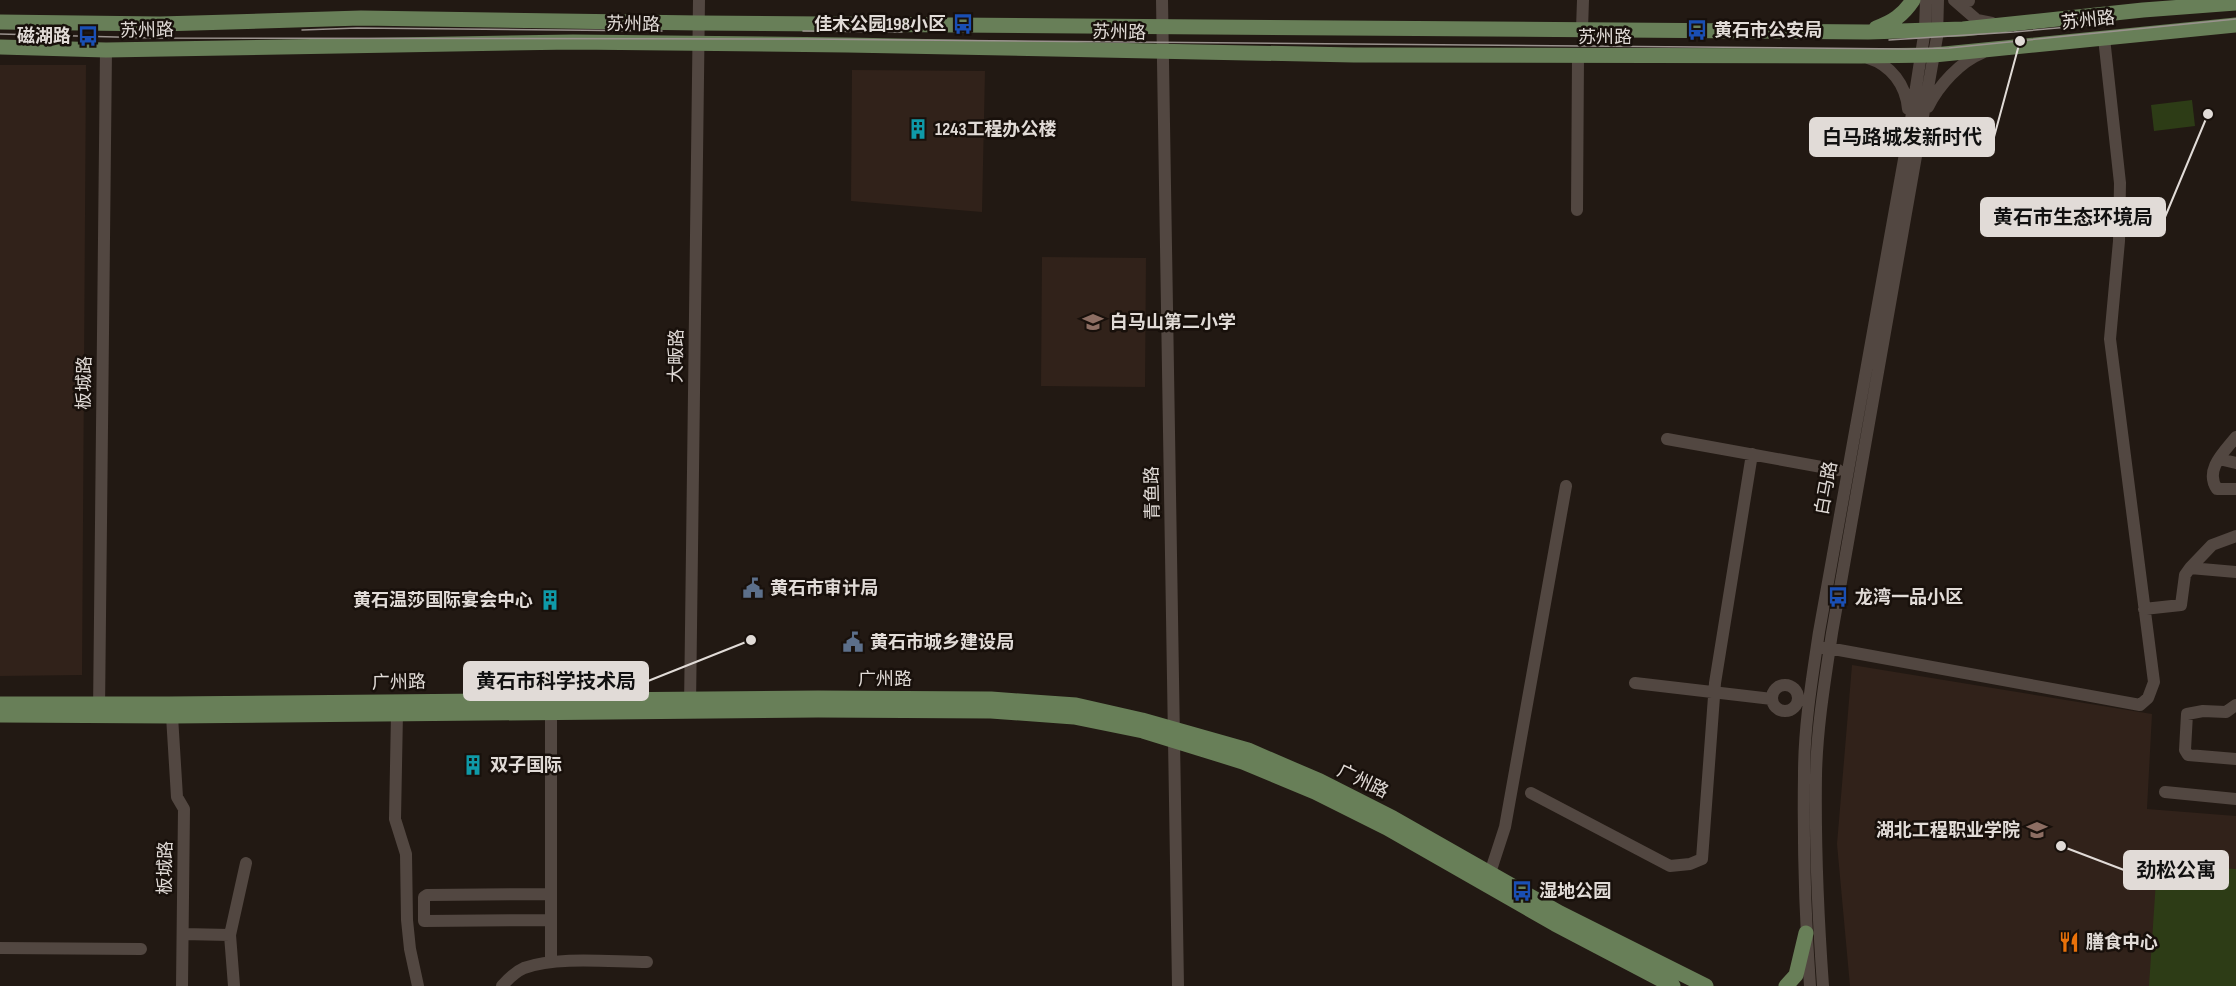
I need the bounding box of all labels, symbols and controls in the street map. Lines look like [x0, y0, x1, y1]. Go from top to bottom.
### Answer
street label: 苏州路 [2060, 7, 2116, 34]
bus stop icon: 佳木公园198小区 [951, 12, 975, 36]
street label: 苏州路 [606, 14, 660, 35]
place label: 佳木公园198小区 [814, 14, 946, 35]
bus stop icon: 黄石市公安局 [1685, 18, 1709, 42]
street label: 苏州路 [120, 20, 174, 41]
place label: 黄石市公安局 [1714, 20, 1822, 41]
street label: 苏州路 [1092, 22, 1146, 43]
bus stop icon: 磁湖路 [76, 24, 100, 48]
place label: 磁湖路 [17, 26, 71, 47]
street label: 苏州路 [1578, 27, 1632, 48]
building icon: 1243工程办公楼 [906, 117, 930, 141]
callout: 白马路城发新时代 [1810, 118, 1994, 156]
place label: 1243工程办公楼 [935, 119, 1057, 140]
text: 白马路城发新时代 [1822, 126, 1982, 150]
callout: 黄石市生态环境局 [1981, 198, 2165, 236]
text: 黄石市生态环境局 [1993, 206, 2153, 230]
school or university icon: 白马山第二小学 [1081, 310, 1105, 334]
place label: 白马山第二小学 [1110, 312, 1236, 333]
street label: 大畈路 [666, 329, 687, 383]
street label: 板城路 [74, 356, 95, 410]
street label: 白马路 [1811, 460, 1842, 516]
street label: 青鱼路 [1142, 466, 1163, 520]
public building icon: 黄石市审计局 [741, 576, 765, 600]
place label: 黄石市审计局 [770, 578, 878, 599]
bus stop icon: 龙湾一品小区 [1826, 585, 1850, 609]
place label: 龙湾一品小区 [1855, 587, 1963, 608]
building icon: 黄石温莎国际宴会中心 [538, 588, 562, 612]
place label: 黄石温莎国际宴会中心 [353, 590, 533, 611]
public building icon: 黄石市城乡建设局 [841, 630, 865, 654]
place label: 黄石市城乡建设局 [870, 632, 1014, 653]
callout: 黄石市科学技术局 [464, 662, 648, 700]
street label: 广州路 [858, 669, 912, 690]
text: 黄石市科学技术局 [476, 670, 636, 694]
street label: 广州路 [372, 672, 426, 693]
building icon: 双子国际 [461, 753, 485, 777]
place label: 双子国际 [490, 755, 562, 776]
street label: 广州路 [1334, 760, 1392, 803]
school or university icon: 湖北工程职业学院 [2025, 818, 2049, 842]
place label: 湖北工程职业学院 [1876, 820, 2020, 841]
street label: 板城路 [155, 841, 176, 895]
callout: 劲松公寓 [2124, 851, 2228, 889]
text: 劲松公寓 [2136, 859, 2216, 883]
bus stop icon: 湿地公园 [1510, 879, 1534, 903]
place label: 湿地公园 [1539, 881, 1611, 902]
restaurant icon: 膳食中心 [2057, 930, 2081, 954]
place label: 膳食中心 [2086, 932, 2158, 953]

